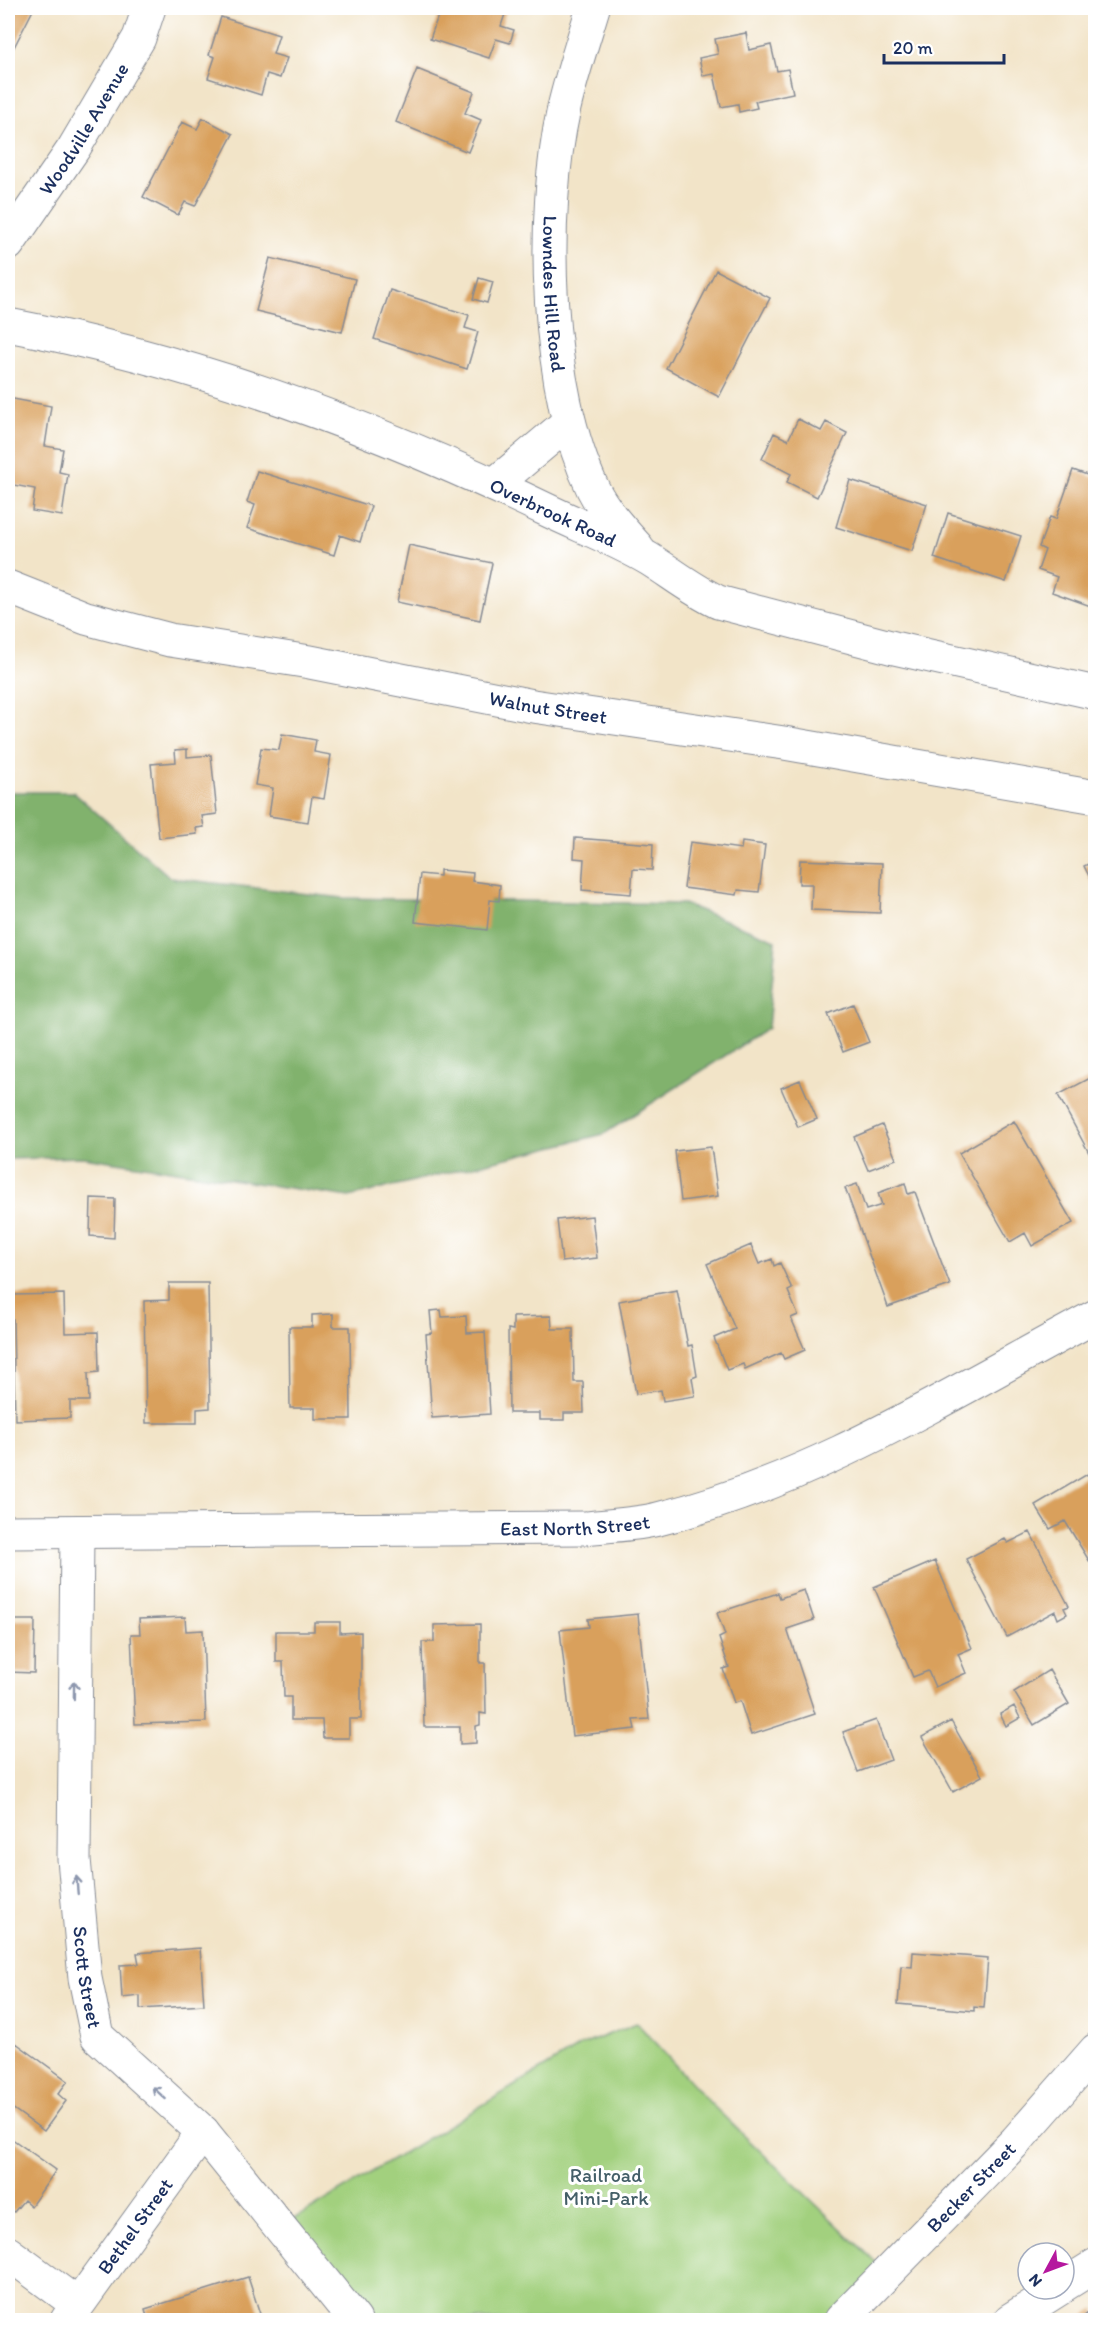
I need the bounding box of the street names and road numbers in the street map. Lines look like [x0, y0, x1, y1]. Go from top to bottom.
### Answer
street label: Woodville Avenue [33, 58, 134, 199]
street label: Lowndes Hill Road [538, 215, 571, 374]
street label: Overbrook Road [486, 473, 621, 552]
street label: Walnut Street [487, 686, 609, 729]
street label: East North Street [500, 1509, 652, 1541]
street label: Scott Street [68, 1925, 107, 2030]
street label: Becker Street [922, 2137, 1021, 2237]
street label: Bethel Street [92, 2173, 178, 2279]

